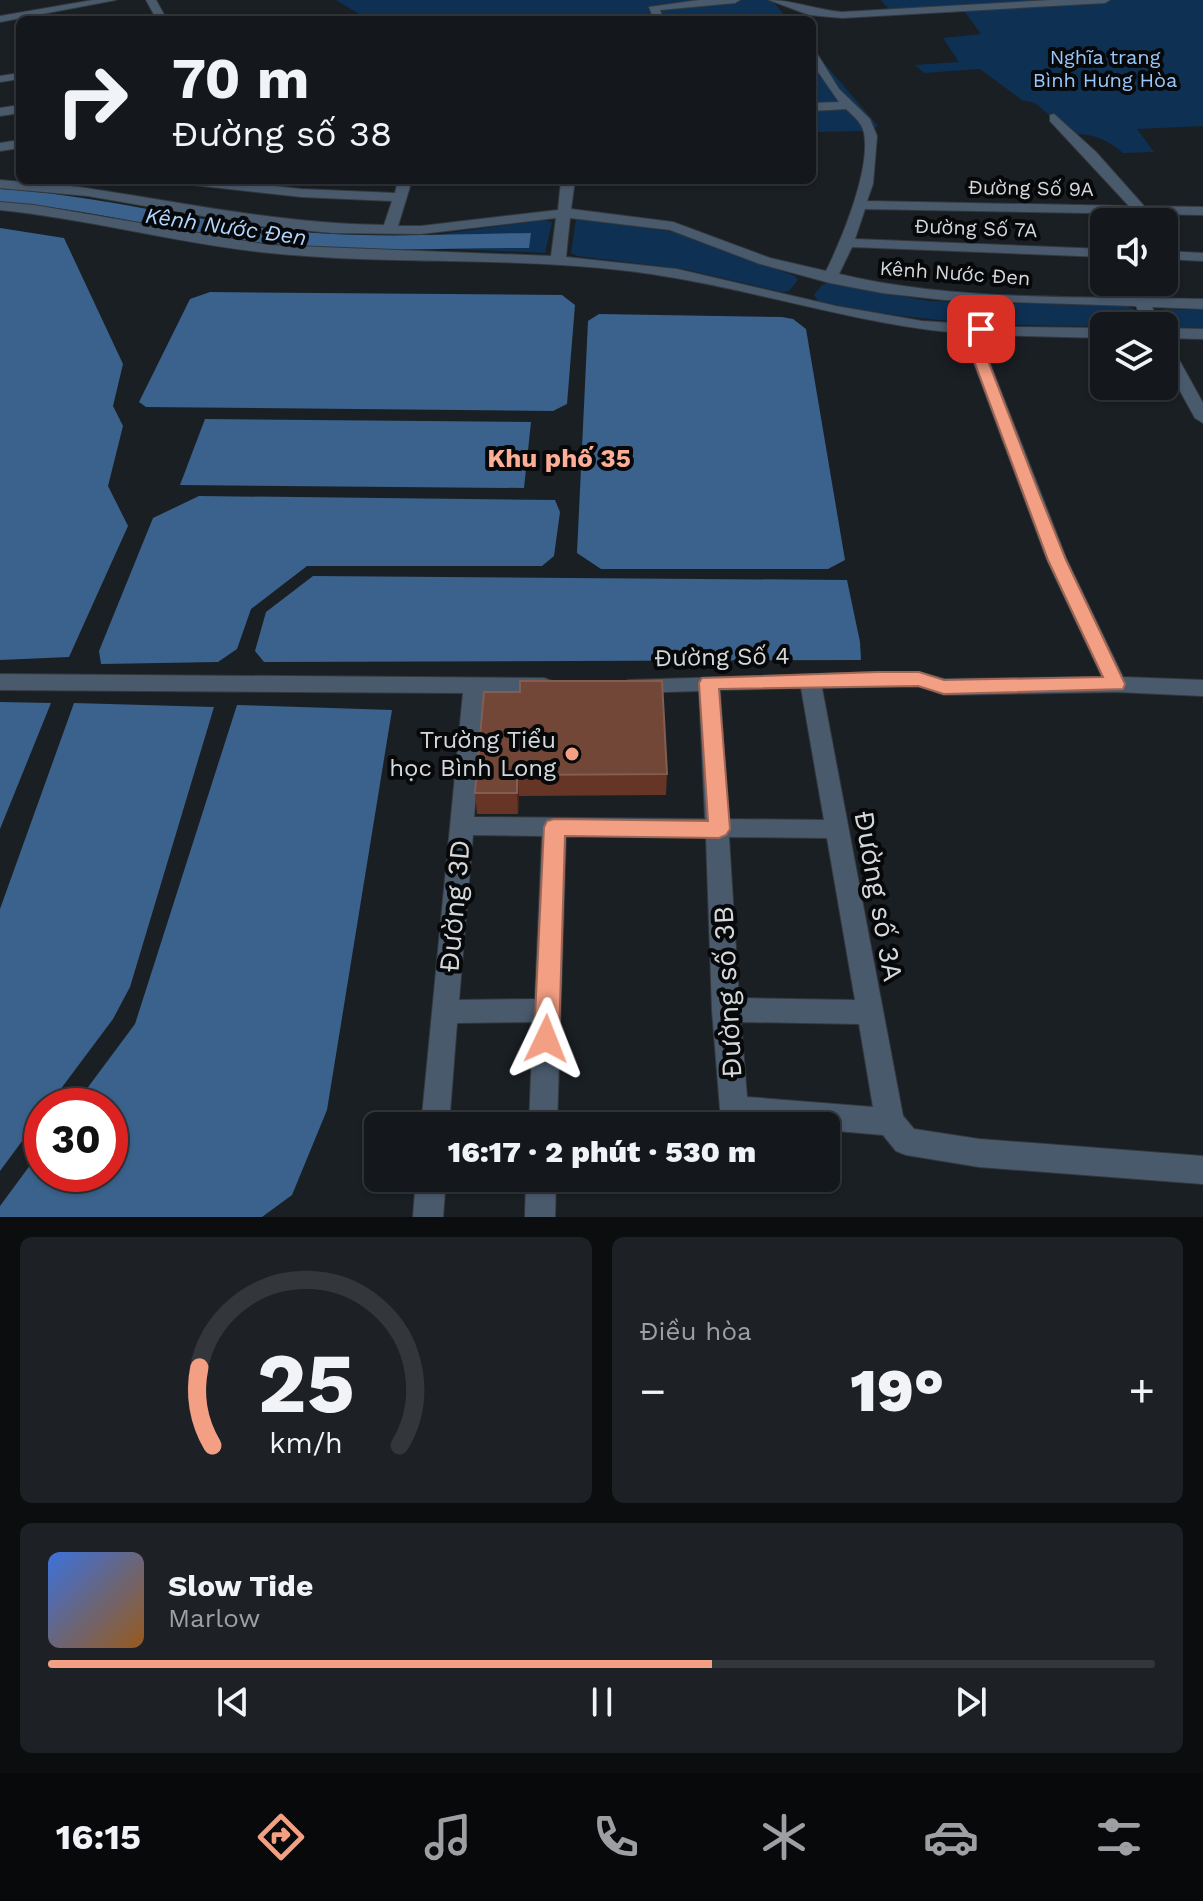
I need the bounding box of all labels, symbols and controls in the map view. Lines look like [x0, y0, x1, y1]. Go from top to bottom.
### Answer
park label: Nghĩa trang Bình Hưng Hòa [1033, 45, 1177, 92]
text: 70 m [172, 46, 309, 112]
icon: right [40, 48, 144, 152]
text: Đường số 38 [172, 113, 392, 155]
street label: Đường Số 9A [968, 175, 1094, 201]
water label: Kênh Nước Đen [144, 203, 308, 250]
map controls [1090, 208, 1178, 400]
button: sound [1090, 208, 1178, 296]
street label: Đường Số 7A [914, 214, 1038, 242]
street label: Kênh Nước Đen [879, 256, 1031, 290]
pin [947, 295, 1015, 363]
icon: arrive [959, 307, 1003, 351]
button: layers [1090, 312, 1178, 400]
district label: Khu phố 35 [487, 443, 631, 473]
street label: Đường Số 4 [654, 642, 790, 672]
place label: Trường Tiểu học Bình Long [389, 726, 556, 782]
marker: Trường Tiểu học Bình Long [563, 745, 581, 763]
street label: Đường số 3A [847, 808, 910, 984]
street label: Đường 3D [432, 838, 477, 974]
street label: Đường số 3B [707, 905, 748, 1079]
position arrow [504, 997, 588, 1081]
speed limit sign: 30 [24, 1088, 128, 1192]
text: 16:17 · 2 phút · 530 m [448, 1134, 756, 1169]
text: Điều hòa [640, 1316, 752, 1346]
text: 25 [257, 1335, 355, 1432]
text: 19° [850, 1355, 944, 1426]
text: − [640, 1365, 666, 1417]
text: + [1128, 1365, 1155, 1417]
text: km/h [269, 1426, 343, 1460]
text: Slow Tide [168, 1568, 313, 1603]
text: Marlow [168, 1603, 260, 1633]
icon: previous [211, 1680, 255, 1724]
icon: pause [580, 1680, 624, 1724]
icon: next [949, 1680, 993, 1724]
icon: directions [253, 1809, 309, 1865]
icon: music [420, 1809, 476, 1865]
icon: phone [588, 1809, 644, 1865]
icon: climate [756, 1809, 812, 1865]
icon: car [923, 1809, 979, 1865]
icon: filters [1091, 1809, 1147, 1865]
text: 16:15 [56, 1816, 141, 1858]

